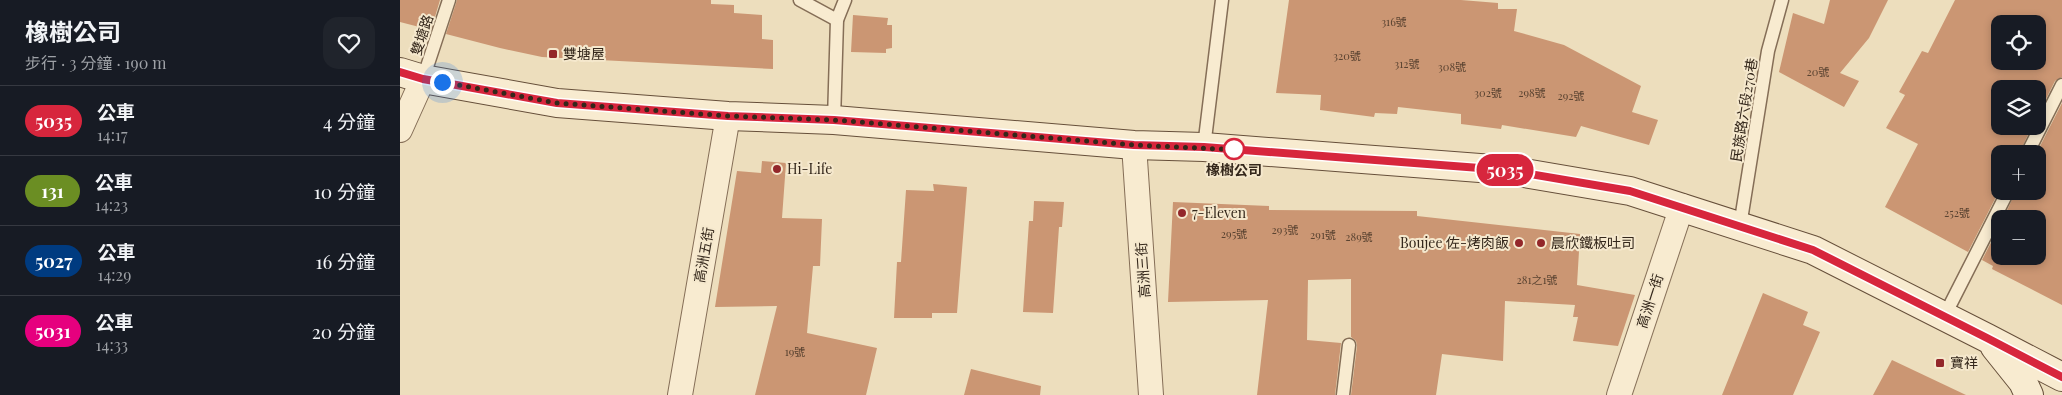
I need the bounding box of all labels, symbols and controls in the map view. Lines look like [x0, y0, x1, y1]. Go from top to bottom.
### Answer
street label: 雙塘路 [406, 12, 437, 58]
house number: 316號 [1381, 14, 1407, 29]
text: 橡樹公司 [25, 15, 121, 47]
map controls [1991, 15, 2046, 265]
button: locate [1991, 15, 2046, 70]
button: heart [323, 17, 375, 69]
place label: 雙塘屋 [563, 44, 605, 63]
marker: 雙塘屋 [547, 48, 559, 60]
house number: 320號 [1333, 48, 1361, 63]
text: 步行 · 3 分鐘 · 190 m [25, 52, 166, 73]
house number: 312號 [1394, 56, 1420, 71]
street label: 民族路六段270巷 [1726, 57, 1761, 163]
house number: 308號 [1438, 59, 1466, 74]
house number: 20號 [1807, 64, 1829, 79]
your location [430, 70, 455, 95]
button: layers [1991, 80, 2046, 135]
house number: 302號 [1474, 85, 1502, 100]
house number: 298號 [1518, 85, 1546, 100]
house number: 292號 [1557, 88, 1585, 103]
text: 公車 [97, 98, 135, 124]
text: 4 分鐘 [323, 108, 375, 134]
text: 5035 [35, 109, 72, 133]
text: 14:17 [97, 124, 127, 145]
marker: 橡樹公司 [1223, 138, 1245, 160]
button: + [1991, 145, 2046, 200]
line badge: 5035 [1470, 154, 1540, 186]
text: 5035 [1487, 158, 1523, 182]
place label: Hi-Life [787, 159, 832, 178]
place label: 橡樹公司 [1206, 160, 1262, 179]
marker: Hi-Life [771, 163, 783, 175]
text: 公車 [95, 168, 133, 194]
text: 10 分鐘 [314, 178, 375, 204]
text: 131 [41, 179, 64, 203]
text: 14:23 [95, 194, 128, 215]
place label: 7-Eleven [1192, 203, 1247, 222]
house number: 252號 [1944, 205, 1970, 220]
marker: 7-Eleven [1176, 207, 1188, 219]
button: − [1991, 210, 2046, 265]
house number: 293號 [1272, 222, 1298, 237]
street label: 高洲五街 [689, 226, 718, 284]
house number: 295號 [1221, 226, 1247, 241]
house number: 291號 [1310, 227, 1336, 242]
house number: 289號 [1345, 229, 1373, 244]
place label: Boujee 佐-烤肉飯 [1400, 233, 1509, 252]
place label: 晨欣鐵板吐司 [1551, 233, 1635, 252]
marker: Boujee 佐-烤肉飯 [1513, 237, 1525, 249]
marker: 晨欣鐵板吐司 [1535, 237, 1547, 249]
text: 公車 [97, 238, 136, 264]
street label: 高洲三街 [1131, 241, 1154, 299]
text: 16 分鐘 [315, 248, 375, 274]
text: 5027 [35, 249, 72, 273]
text: 14:29 [97, 264, 131, 285]
street label: 高洲一街 [1632, 271, 1667, 330]
house number: 281之1號 [1516, 272, 1558, 287]
text: 公車 [96, 308, 134, 334]
text: 20 分鐘 [312, 318, 375, 344]
text: 5031 [35, 319, 71, 343]
text: 14:33 [96, 334, 128, 355]
house number: 19號 [785, 344, 805, 359]
place label: 寶祥 [1950, 353, 1978, 372]
marker: 寶祥 [1934, 357, 1946, 369]

